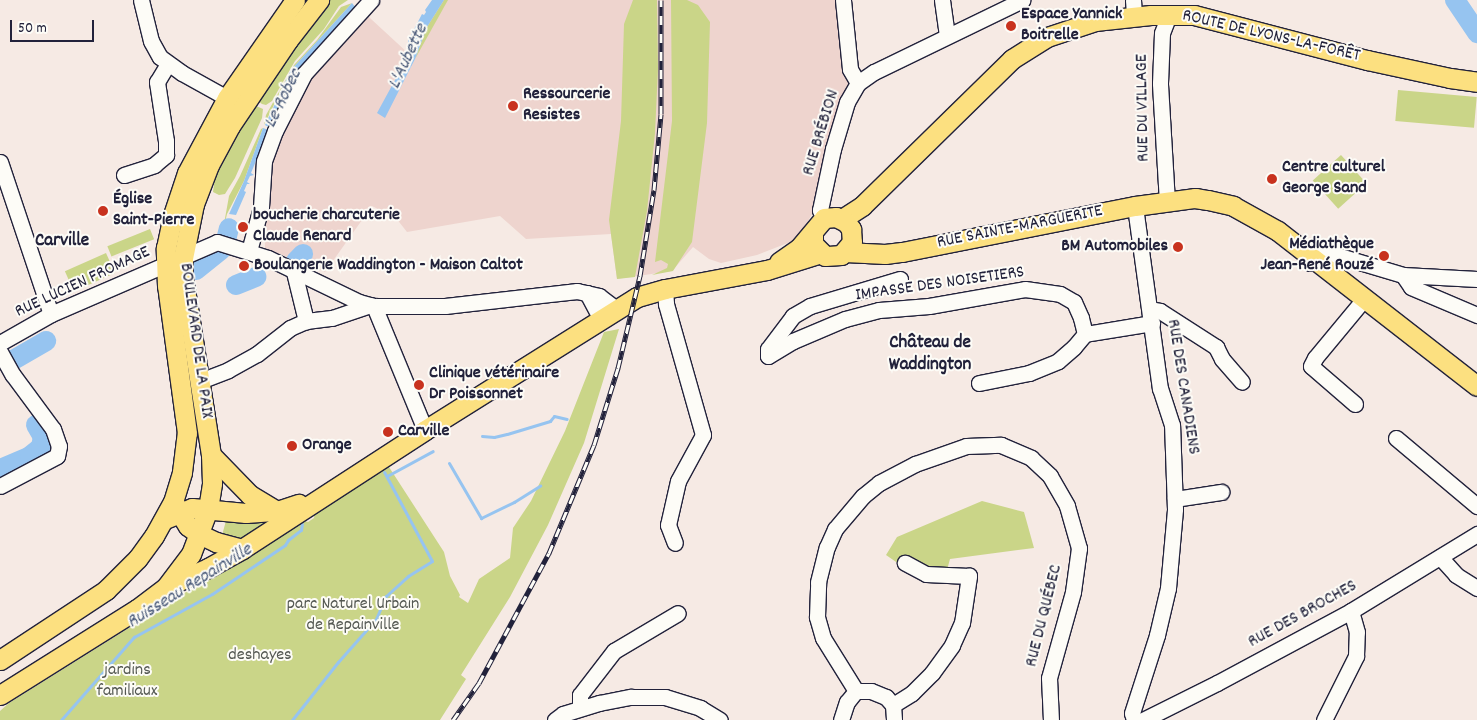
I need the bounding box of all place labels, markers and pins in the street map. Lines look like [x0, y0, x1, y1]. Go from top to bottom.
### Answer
place label: Espace Yannick Boitrelle [1021, 5, 1122, 48]
marker: Espace Yannick Boitrelle [1005, 20, 1017, 32]
place label: Ressourcerie Resistes [523, 85, 610, 128]
marker: Ressourcerie Resistes [507, 100, 519, 112]
place label: Centre culturel George Sand [1282, 158, 1385, 200]
marker: Centre culturel George Sand [1266, 173, 1278, 185]
place label: Église Saint-Pierre [113, 190, 194, 232]
marker: Église Saint-Pierre [97, 205, 109, 217]
place label: boucherie charcuterie Claude Renard [253, 206, 400, 248]
marker: boucherie charcuterie Claude Renard [237, 221, 249, 233]
place label: Médiathèque Jean-René Rouzé [1261, 235, 1374, 278]
place label: BM Automobiles [1061, 236, 1168, 258]
marker: BM Automobiles [1172, 241, 1184, 253]
marker: Médiathèque Jean-René Rouzé [1378, 250, 1390, 262]
place label: Boulangerie Waddington - Maison Caltot [254, 255, 523, 277]
marker: Boulangerie Waddington - Maison Caltot [238, 260, 250, 272]
place label: Clinique vétérinaire Dr Poissonnet [429, 364, 559, 406]
marker: Clinique vétérinaire Dr Poissonnet [413, 379, 425, 391]
place label: Carville [398, 421, 449, 443]
marker: Carville [382, 426, 394, 438]
place label: Orange [302, 435, 352, 457]
marker: Orange [286, 440, 298, 452]

